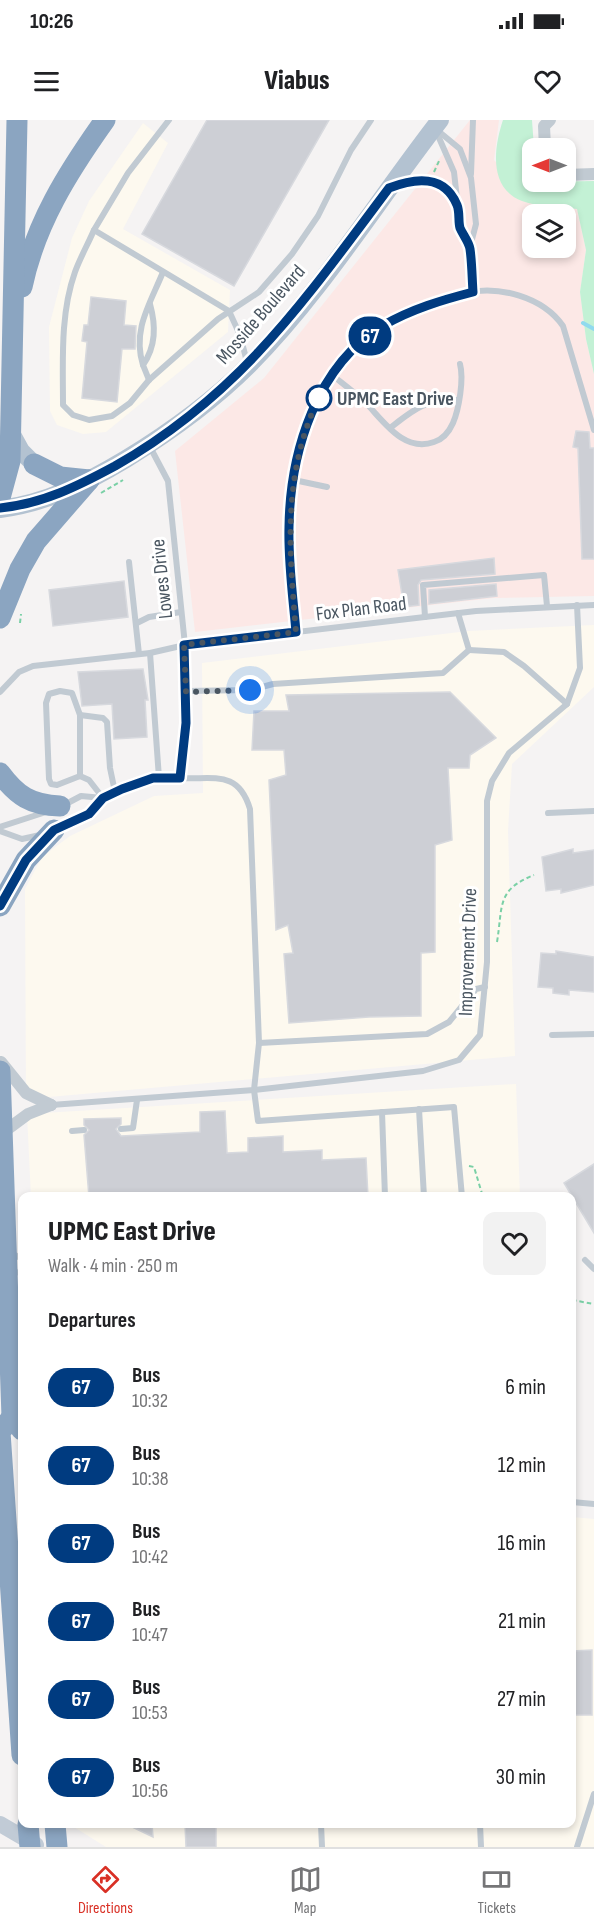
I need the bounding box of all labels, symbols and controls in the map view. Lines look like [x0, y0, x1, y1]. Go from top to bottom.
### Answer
text: 10:26 [30, 8, 74, 35]
icon: menu [30, 65, 63, 98]
text: Viabus [264, 65, 330, 97]
icon: heart [531, 65, 564, 98]
north arrow [522, 138, 576, 192]
map controls [522, 138, 576, 258]
button: layers [522, 204, 576, 258]
street label: Mosside Boulevard [211, 260, 310, 369]
line badge: 67 [343, 316, 397, 356]
text: 67 [360, 324, 380, 349]
marker: UPMC East Drive [306, 385, 332, 411]
place label: UPMC East Drive [337, 387, 454, 411]
street label: Lowes Drive [146, 538, 178, 620]
street label: Fox Plan Road [314, 592, 408, 626]
your location [235, 675, 265, 705]
street label: Improvement Drive [454, 888, 482, 1016]
button: heart [483, 1212, 546, 1275]
text: UPMC East Drive [48, 1215, 216, 1248]
text: Walk · 4 min · 250 m [48, 1254, 178, 1278]
text: Departures [48, 1307, 136, 1334]
text: Bus [132, 1362, 161, 1389]
text: 6 min [505, 1374, 546, 1401]
text: 67 [71, 1375, 91, 1400]
text: 10:32 [132, 1389, 168, 1413]
text: Bus [132, 1440, 161, 1467]
text: 12 min [498, 1452, 546, 1479]
text: 67 [71, 1453, 91, 1478]
text: 10:38 [132, 1467, 169, 1491]
text: Bus [132, 1518, 161, 1545]
text: 16 min [498, 1530, 546, 1557]
text: 67 [71, 1531, 91, 1556]
text: 10:42 [132, 1545, 168, 1569]
text: Bus [132, 1596, 161, 1623]
text: 21 min [498, 1608, 546, 1635]
text: 67 [71, 1609, 91, 1634]
text: 10:47 [132, 1623, 168, 1647]
text: Bus [132, 1674, 161, 1701]
text: 27 min [497, 1686, 546, 1713]
text: 67 [71, 1687, 91, 1712]
text: 10:53 [132, 1701, 168, 1725]
text: Bus [132, 1752, 161, 1779]
text: 30 min [496, 1764, 546, 1791]
text: 67 [71, 1765, 91, 1790]
text: 10:56 [132, 1779, 168, 1803]
tab: Directions [78, 1863, 133, 1918]
tab: Map [289, 1863, 322, 1918]
tab: Tickets [477, 1863, 516, 1918]

